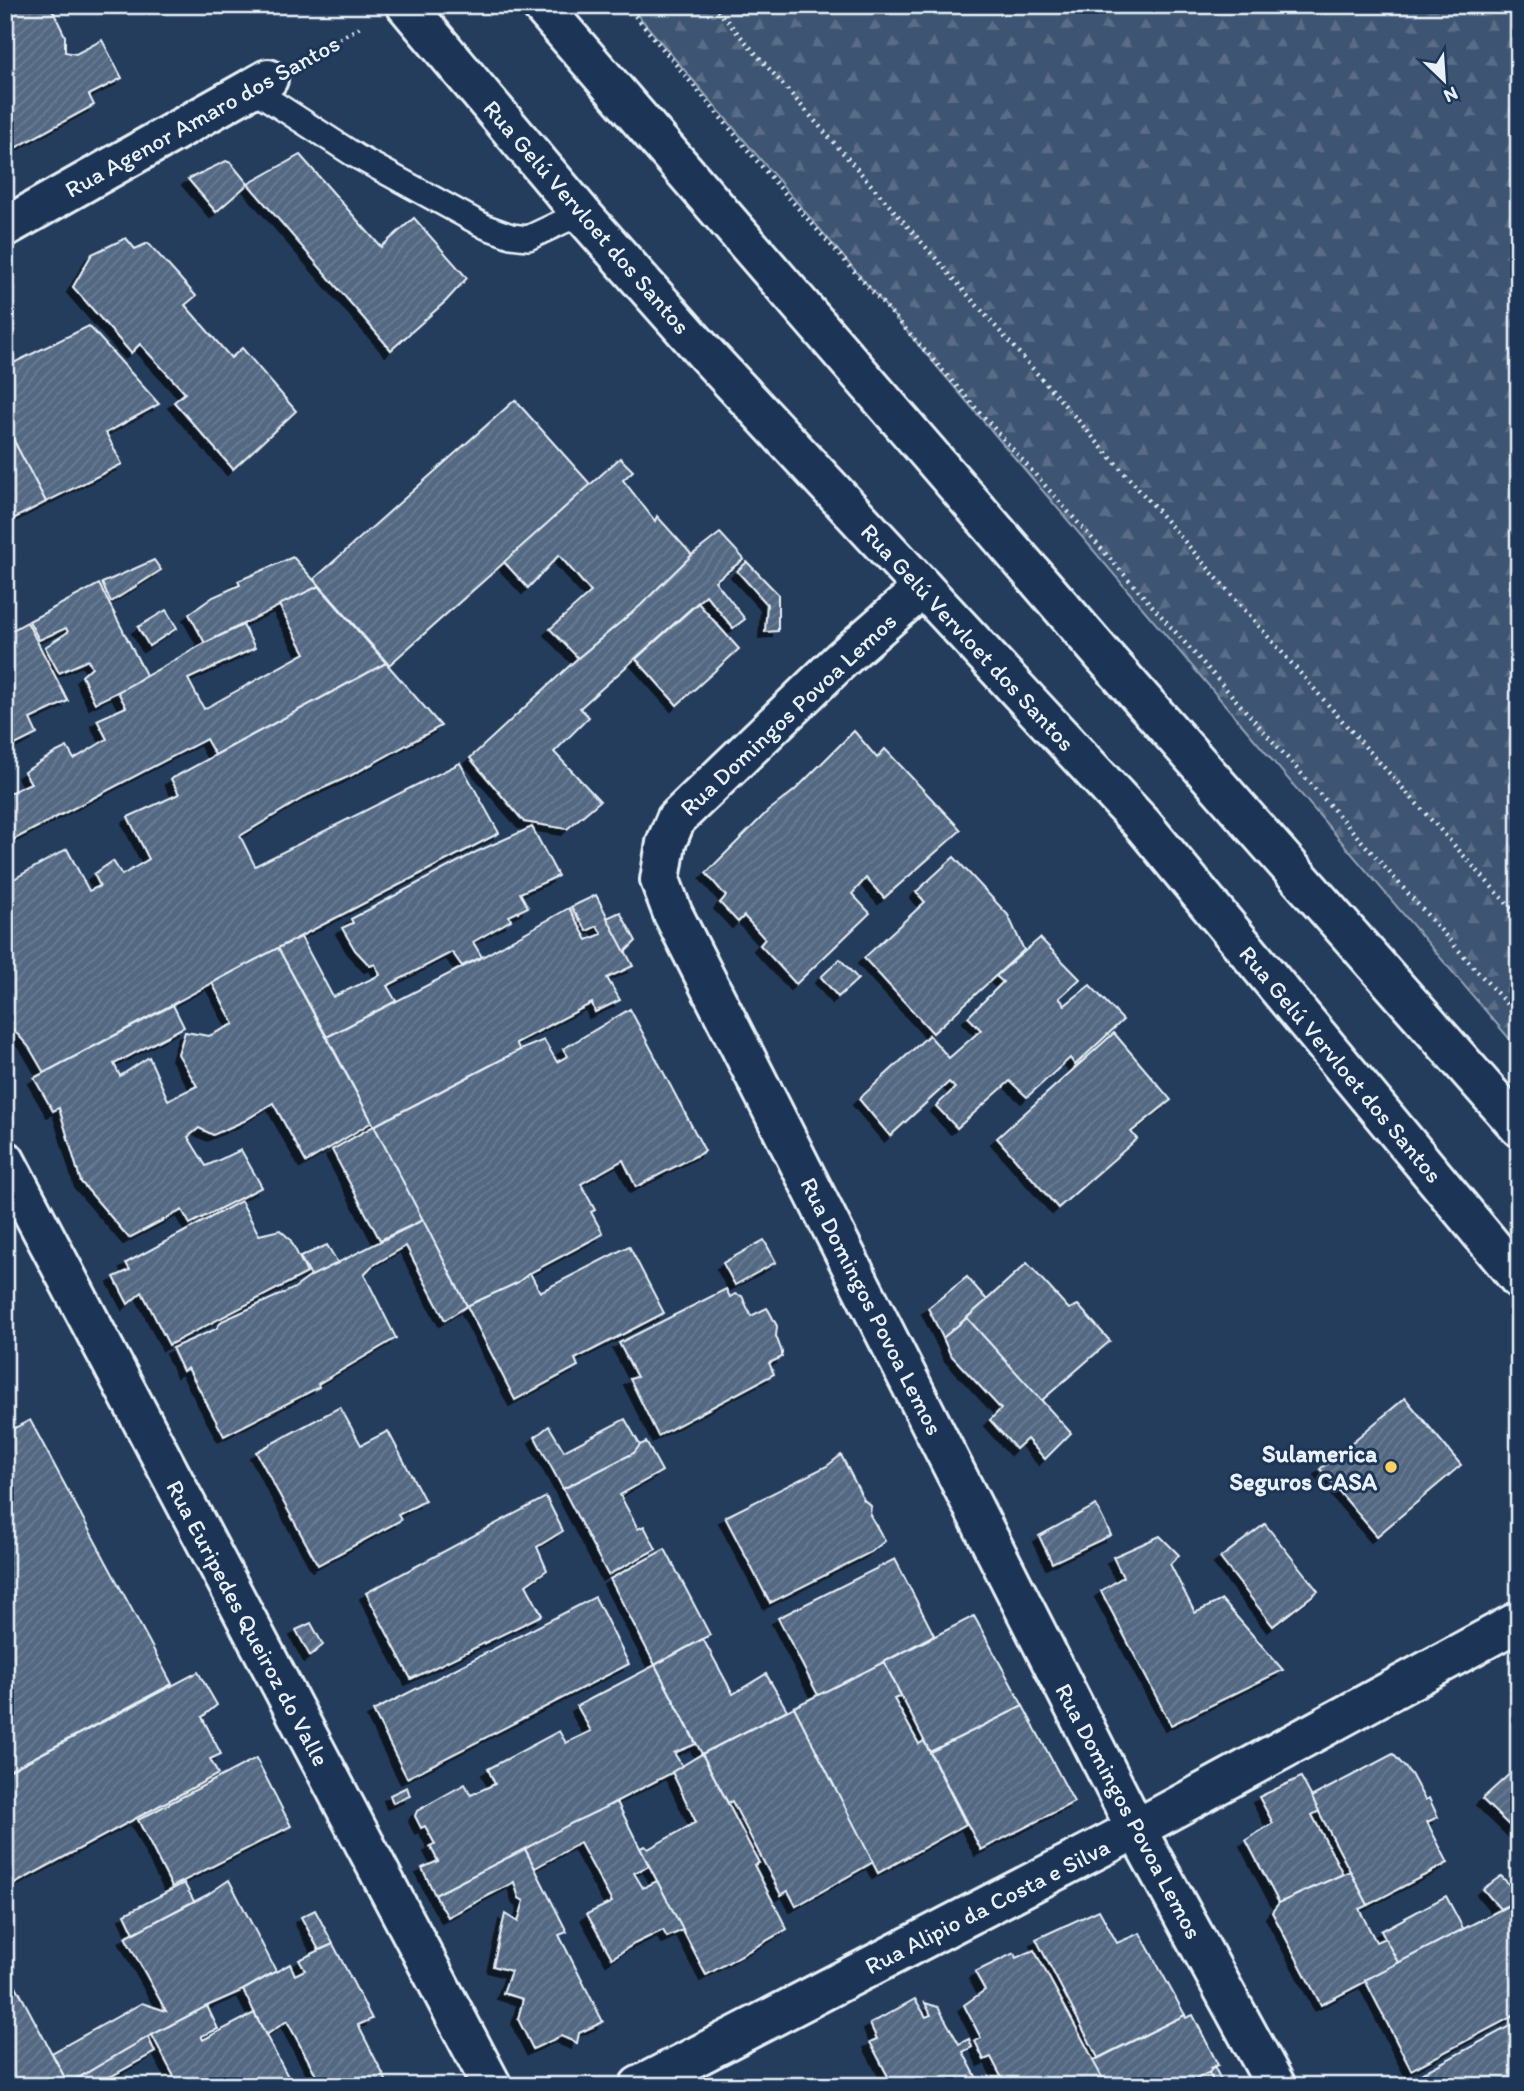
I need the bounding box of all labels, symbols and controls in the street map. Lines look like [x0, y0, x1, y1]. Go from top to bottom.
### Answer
street label: Rua Agenor Amaro dos Santos [60, 28, 344, 204]
north arrow [1408, 46, 1478, 116]
text: N [1440, 82, 1462, 108]
street label: Rua Gelú Vervloet dos Santos [477, 94, 697, 340]
street label: Rua Gelú Vervloet dos Santos [855, 517, 1081, 757]
street label: Rua Domingos Povoa Lemos [674, 606, 902, 822]
street label: Rua Gelú Vervloet dos Santos [1233, 940, 1449, 1188]
street label: Rua Domingos Povoa Lemos [794, 1172, 950, 1440]
place label: Sulamerica Seguros CASA [1230, 1439, 1378, 1497]
marker: Sulamerica Seguros CASA [1383, 1459, 1399, 1475]
street label: Rua Euripedes Queiroz do Valle [160, 1475, 336, 1771]
street label: Rua Domingos Povoa Lemos [1049, 1678, 1209, 1944]
street label: Rua Alipio da Costa e Silva [860, 1832, 1114, 1980]

